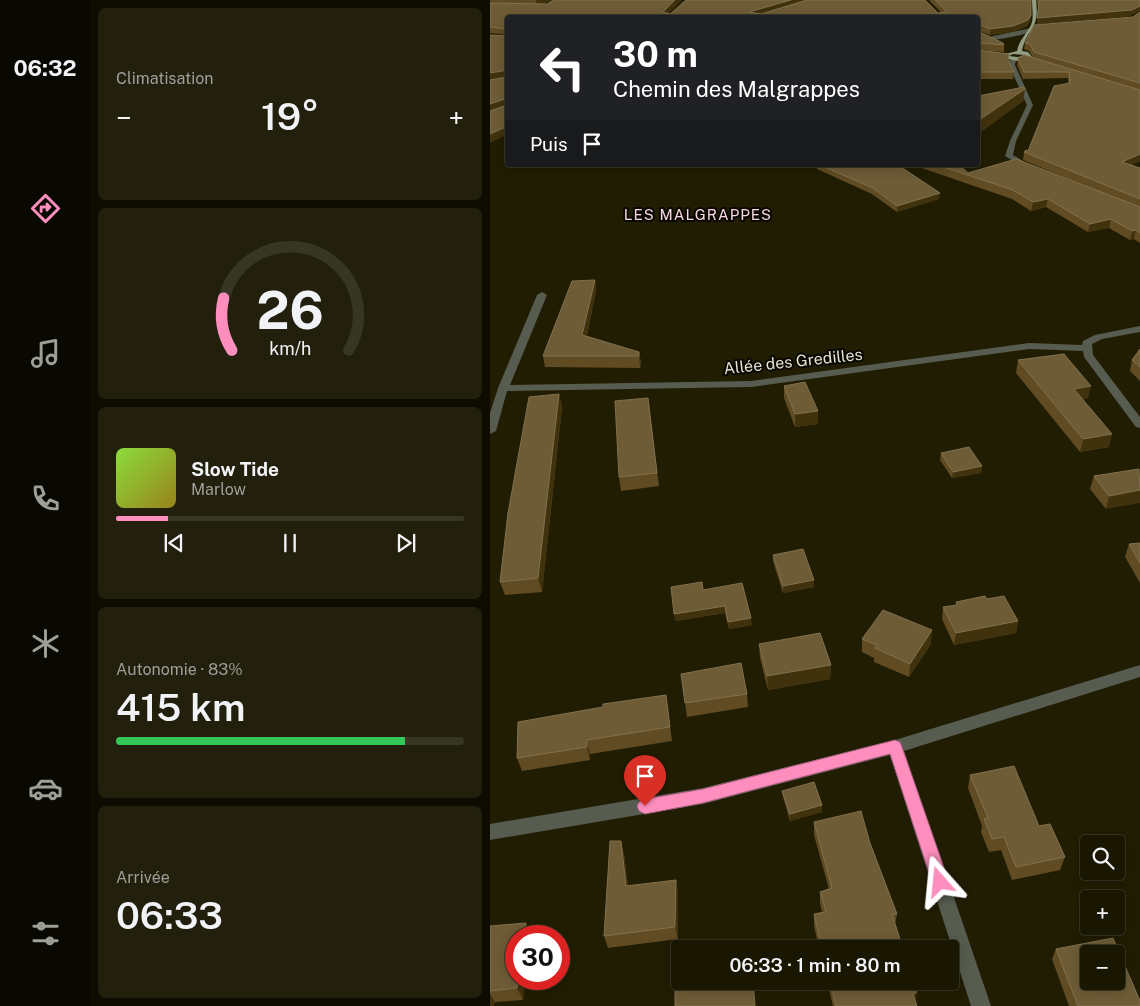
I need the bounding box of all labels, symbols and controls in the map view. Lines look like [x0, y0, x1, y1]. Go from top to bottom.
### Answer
text: 30 m [613, 34, 698, 75]
icon: left [530, 35, 595, 100]
text: 06:32 [13, 55, 77, 81]
text: Climatisation [116, 69, 213, 88]
text: Chemin des Malgrappes [613, 76, 860, 102]
text: 19° [261, 94, 319, 139]
text: − [116, 101, 132, 134]
text: + [448, 101, 464, 134]
icon: arrive [578, 130, 606, 158]
text: Puis [530, 133, 568, 155]
icon: directions [28, 191, 63, 226]
district label: LES MALGRAPPES [624, 206, 772, 223]
text: 26 [256, 280, 324, 341]
icon: music [28, 336, 63, 371]
text: km/h [269, 338, 311, 359]
street label: Allée des Gredilles [723, 345, 863, 378]
text: Slow Tide [191, 458, 279, 480]
text: Marlow [191, 480, 246, 499]
icon: phone [28, 481, 63, 516]
icon: previous [160, 529, 188, 557]
icon: pause [276, 529, 304, 557]
icon: next [392, 529, 420, 557]
icon: climate [28, 626, 63, 661]
text: Autonomie · 83% [116, 660, 243, 679]
text: 415 km [116, 685, 246, 730]
pin [624, 755, 666, 806]
icon: arrive [631, 762, 659, 790]
icon: car [28, 771, 63, 806]
map controls [1080, 835, 1125, 990]
button: search [1080, 835, 1125, 880]
position arrow [913, 855, 965, 907]
text: Arrivée [116, 868, 170, 887]
button: + [1080, 890, 1125, 935]
text: 06:33 [116, 893, 223, 938]
icon: filters [28, 916, 63, 951]
speed limit sign: 30 [505, 925, 570, 990]
button: − [1080, 945, 1125, 990]
text: 06:33 · 1 min · 80 m [729, 954, 901, 976]

